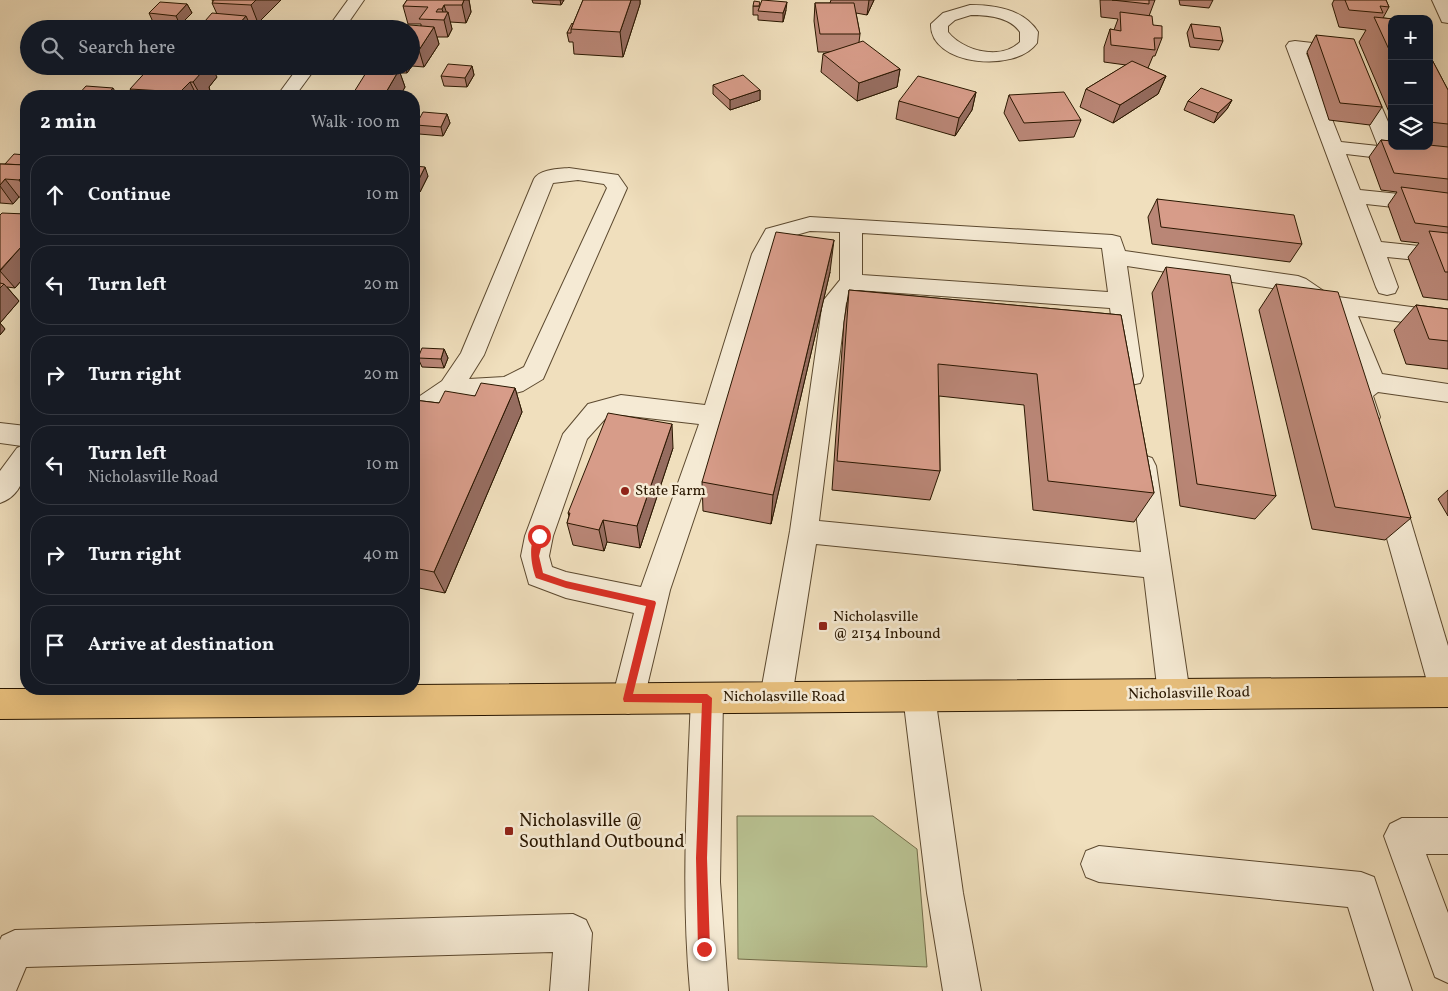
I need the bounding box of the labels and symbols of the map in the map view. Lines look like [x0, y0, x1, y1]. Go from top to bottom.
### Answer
place label: State Farm [635, 481, 706, 502]
marker: State Farm [619, 485, 631, 497]
route start [528, 525, 551, 548]
place label: Nicholasville @ 2134 Inbound [833, 607, 941, 645]
marker: Nicholasville @ 2134 Inbound [817, 620, 829, 632]
street label: Nicholasville Road [1128, 682, 1250, 706]
street label: Nicholasville Road [723, 687, 845, 708]
place label: Nicholasville @ Southland Outbound [519, 809, 685, 855]
marker: Nicholasville @ Southland Outbound [503, 825, 515, 837]
route end [693, 938, 716, 961]

